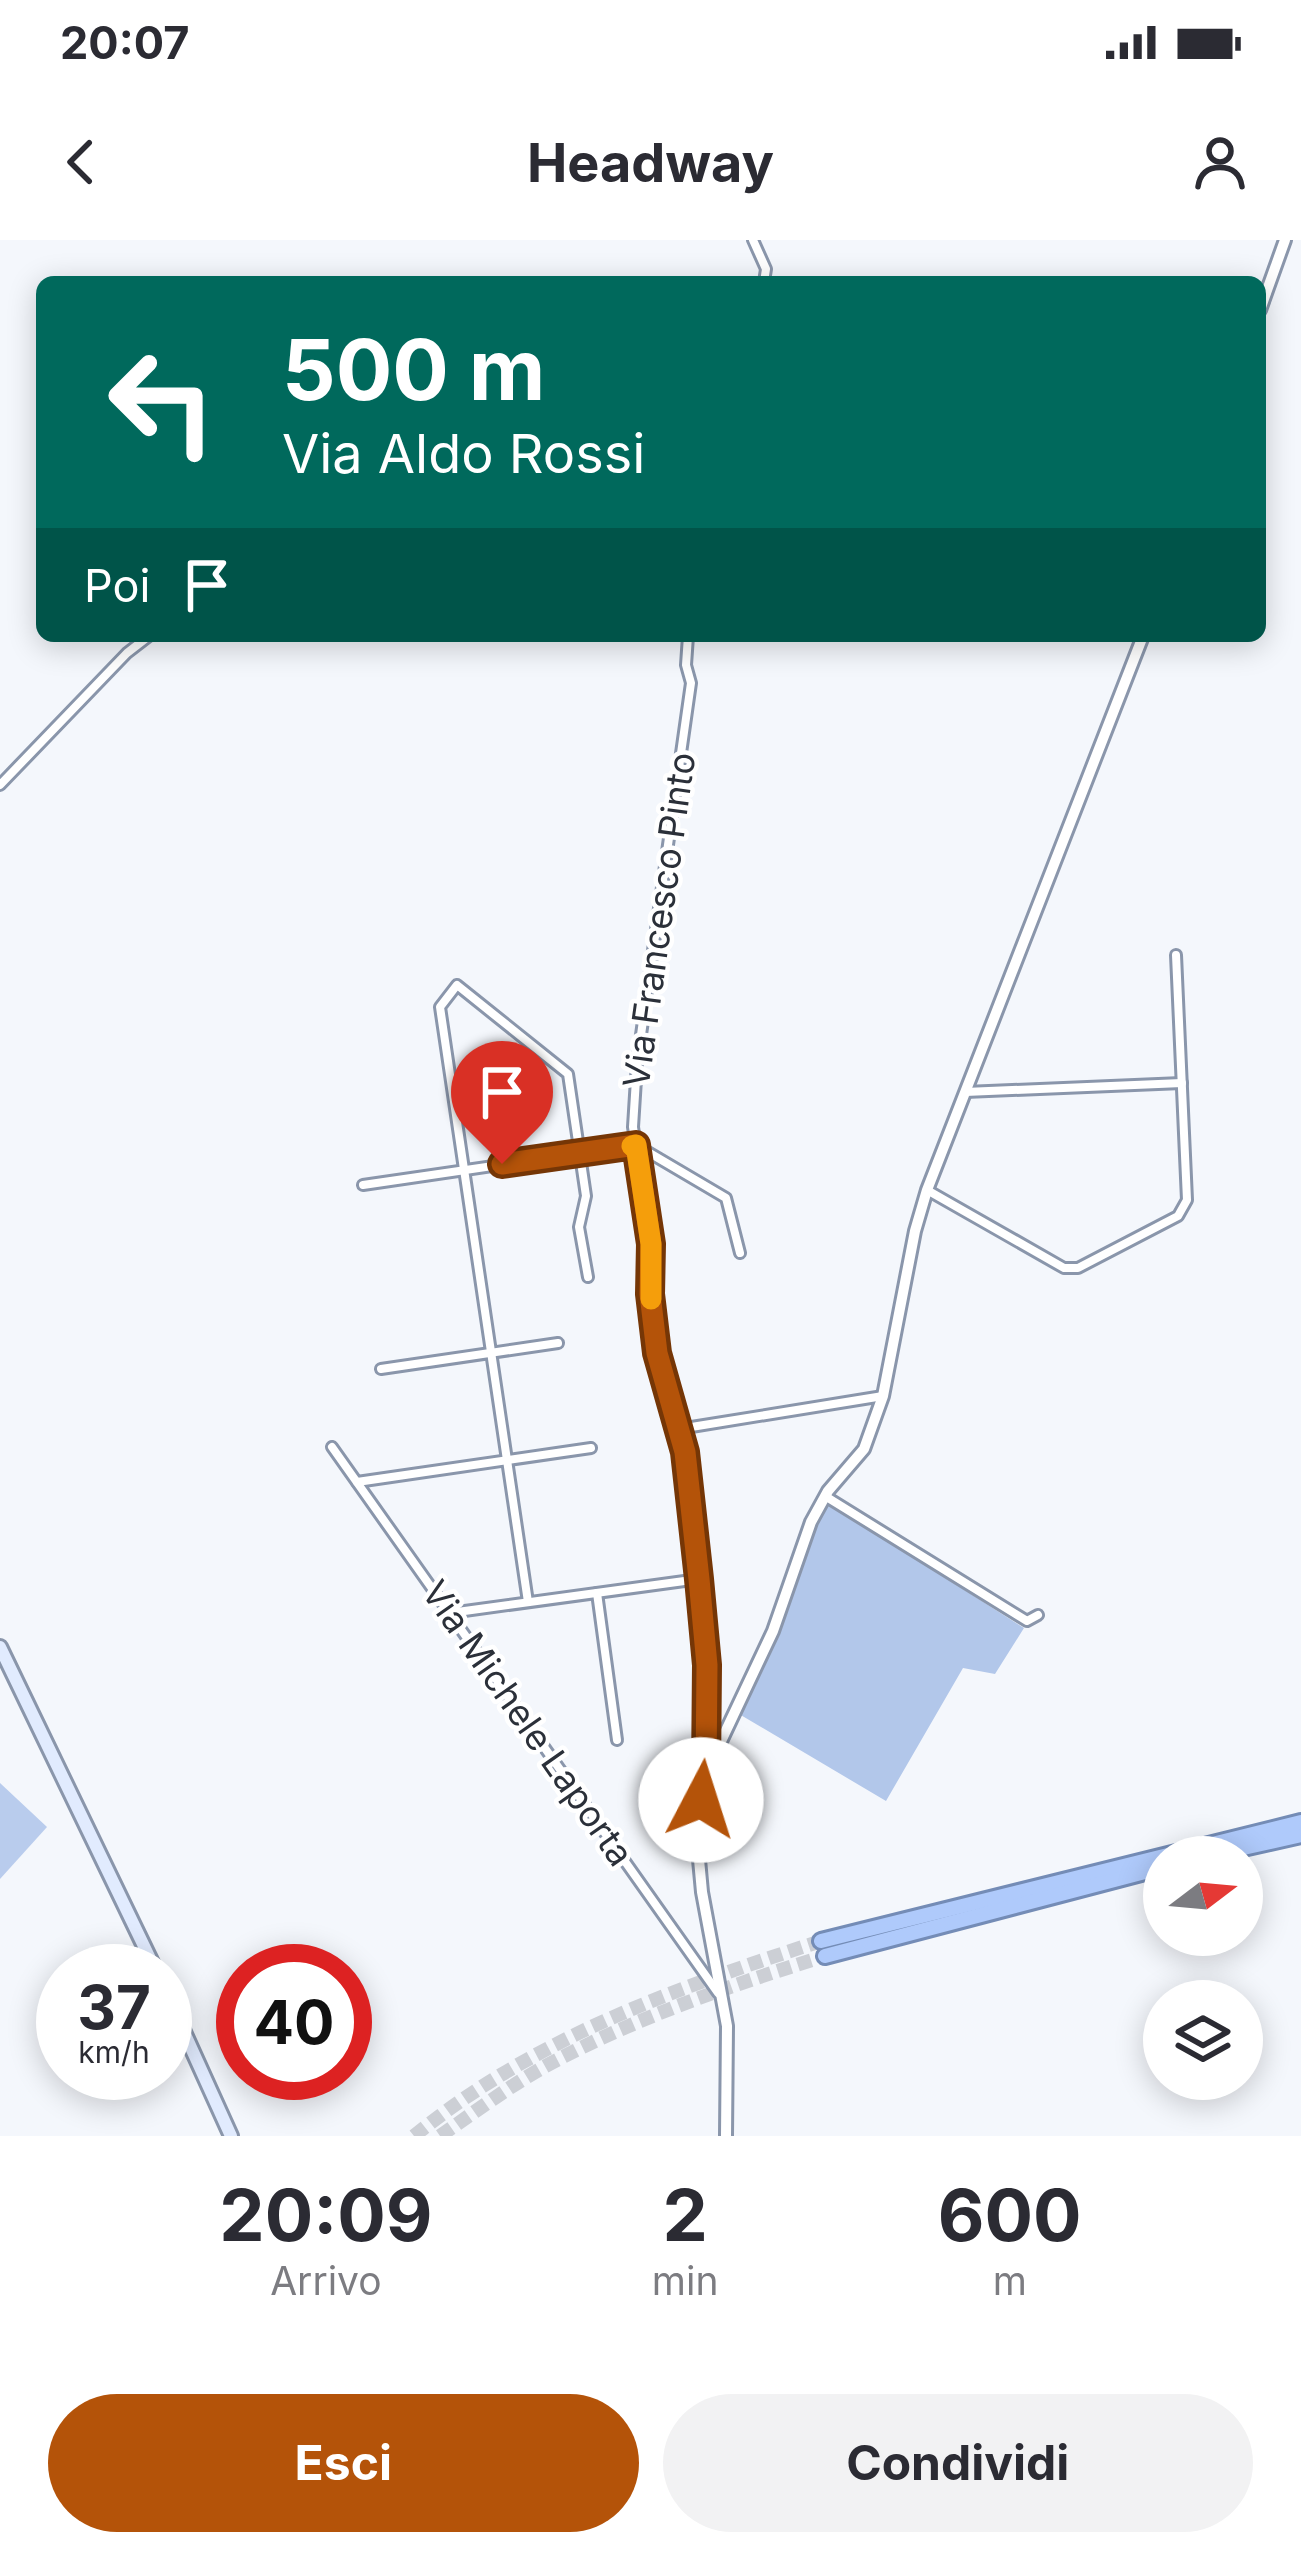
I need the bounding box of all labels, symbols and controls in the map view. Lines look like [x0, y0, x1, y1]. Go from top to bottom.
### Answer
text: 20:07 [60, 15, 189, 70]
icon: back [48, 129, 114, 195]
icon: person [1187, 129, 1253, 195]
text: Headway [527, 130, 774, 195]
text: 500 m [282, 319, 546, 420]
icon: left [84, 324, 240, 480]
text: Via Aldo Rossi [282, 421, 645, 486]
icon: arrive [174, 552, 240, 618]
text: Poi [84, 558, 150, 613]
street label: Via Francesco Pinto [614, 750, 704, 1090]
pin [451, 1041, 553, 1164]
icon: arrive [469, 1059, 535, 1125]
street label: Via Michele Laporta [413, 1572, 643, 1874]
position arrow [638, 1737, 764, 1863]
north arrow [1143, 1836, 1263, 1956]
map controls [1143, 1836, 1263, 2100]
speed limit sign: 40 [216, 1944, 372, 2100]
text: 37 [77, 1971, 151, 2043]
button: layers [1143, 1980, 1263, 2100]
text: km/h [78, 2034, 150, 2070]
text: 20:09 [219, 2171, 433, 2258]
text: 2 [663, 2171, 708, 2258]
text: 600 [938, 2171, 1082, 2258]
text: Arrivo [270, 2257, 382, 2304]
text: min [652, 2257, 719, 2304]
text: m [993, 2257, 1027, 2304]
button: Esci [48, 2394, 639, 2532]
button: Condividi [663, 2394, 1253, 2532]

